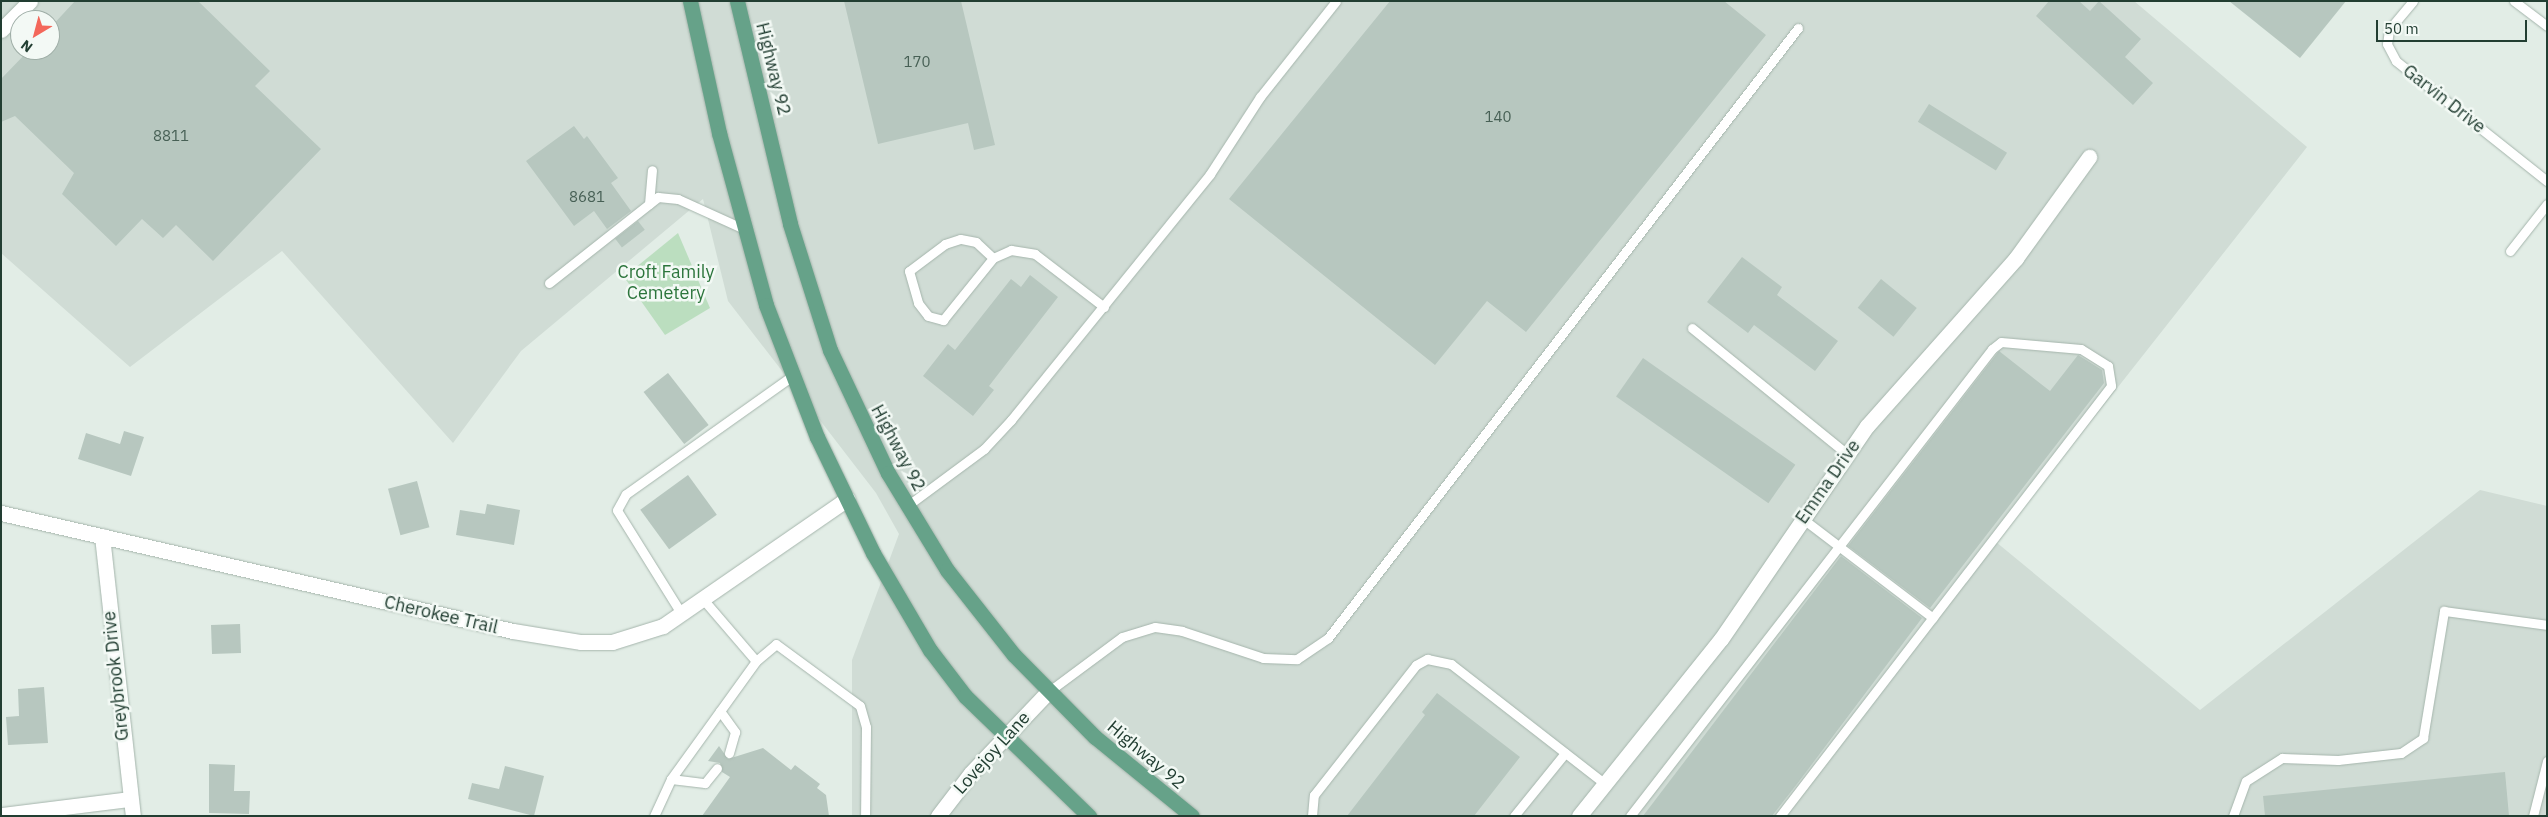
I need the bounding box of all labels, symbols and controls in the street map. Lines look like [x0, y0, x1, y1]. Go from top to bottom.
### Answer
north arrow [10, 10, 60, 60]
scale bar [2378, 10, 2529, 42]
text: 50 m [2384, 19, 2419, 38]
street label: Highway 92 [751, 20, 795, 118]
text: N [17, 36, 36, 56]
house number: 170 [904, 53, 930, 71]
street label: Garvin Drive [2399, 60, 2489, 138]
house number: 140 [1485, 108, 1511, 126]
house number: 8811 [153, 127, 189, 145]
house number: 8681 [569, 188, 605, 206]
park label: Croft Family Cemetery [618, 262, 714, 304]
street label: Highway 92 [866, 401, 930, 495]
street label: Emma Drive [1791, 436, 1865, 528]
street label: Cherokee Trail [382, 591, 500, 639]
street label: Greybrook Drive [98, 610, 134, 742]
street label: Lovejoy Lane [949, 707, 1035, 799]
street label: Highway 92 [1103, 716, 1189, 794]

